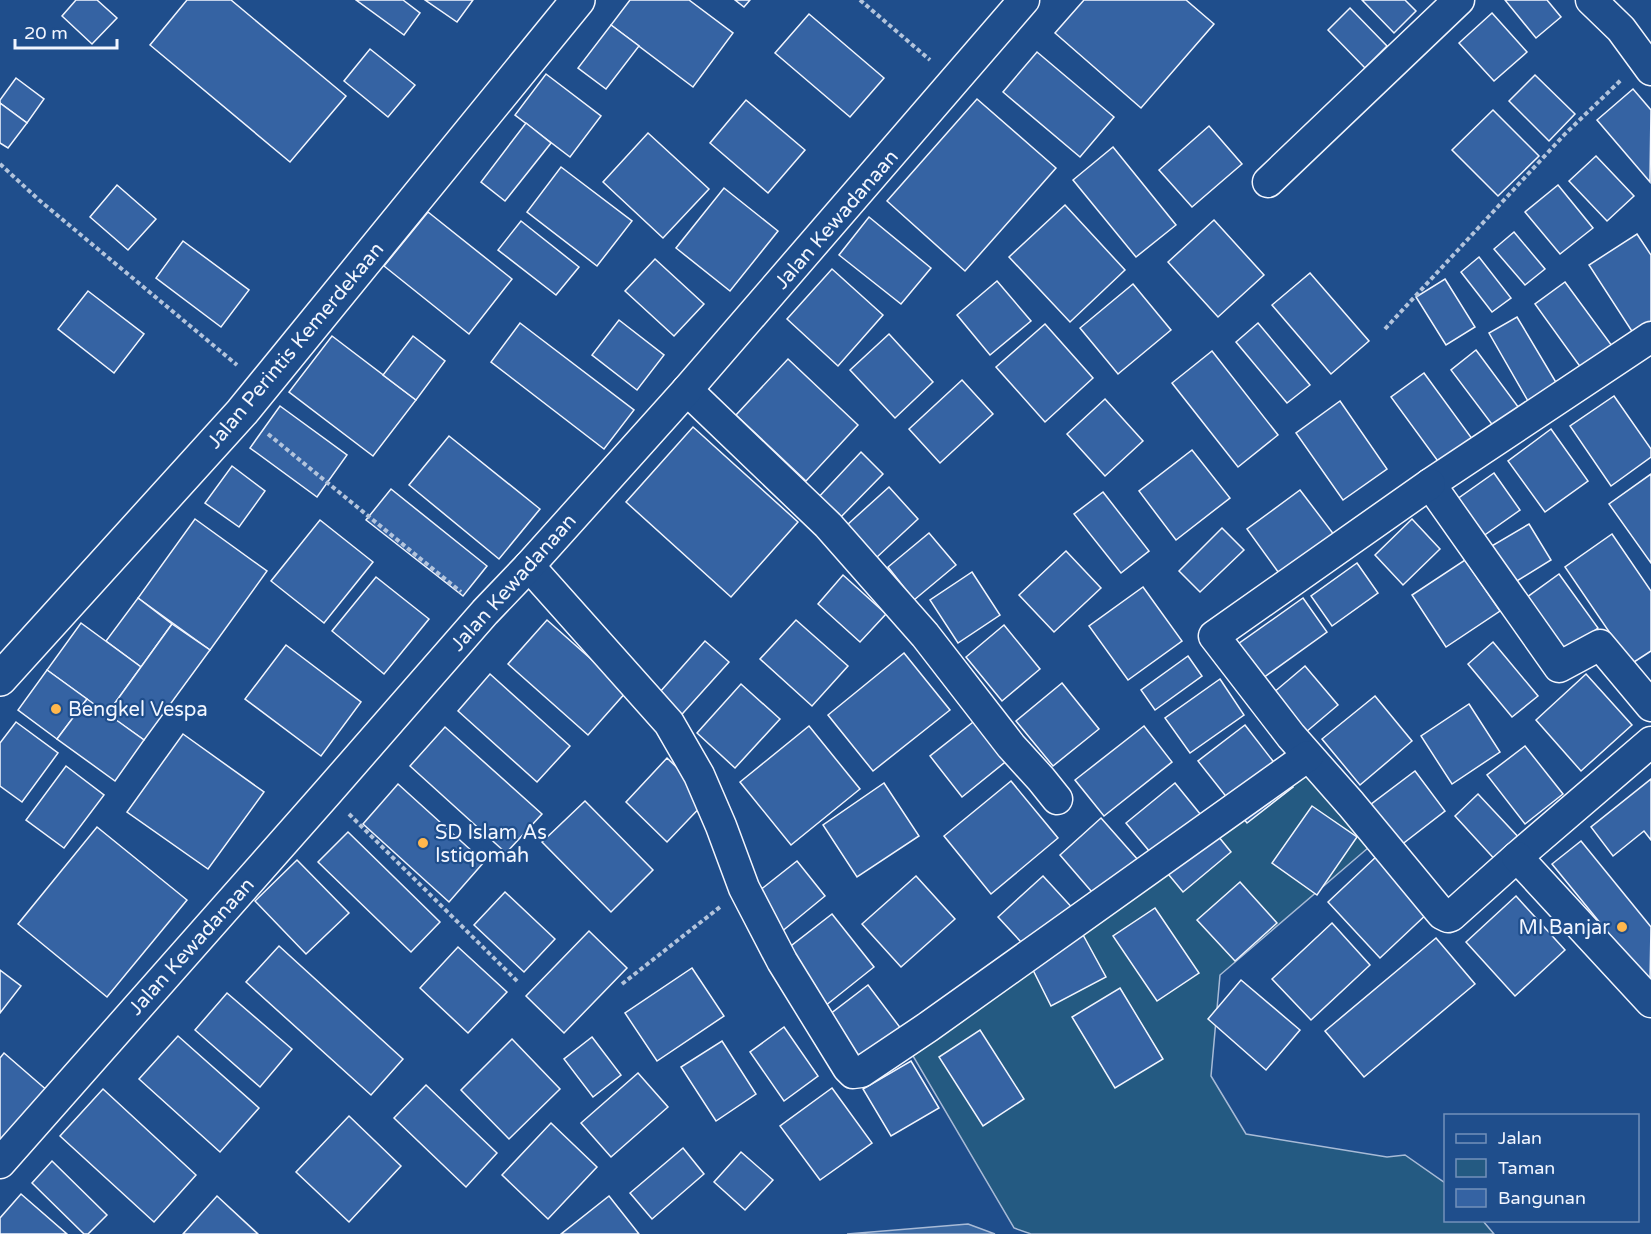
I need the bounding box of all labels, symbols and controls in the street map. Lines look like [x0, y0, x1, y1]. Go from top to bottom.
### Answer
scale bar [15, 12, 117, 50]
text: 20 m [24, 22, 68, 44]
street label: Jalan Kewadanaan [770, 145, 904, 294]
street label: Jalan Perintis Kemerdekaan [202, 238, 389, 454]
street label: Jalan Kewadanaan [446, 509, 582, 656]
place label: Bengkel Vespa [68, 698, 208, 722]
marker: Bengkel Vespa [49, 702, 63, 716]
place label: SD Islam As Istiqomah [435, 821, 547, 868]
marker: SD Islam As Istiqomah [416, 836, 430, 850]
street label: Jalan Kewadanaan [124, 873, 260, 1020]
place label: MI Banjar [1519, 916, 1610, 940]
marker: MI Banjar [1615, 920, 1629, 934]
legend [1444, 1114, 1639, 1222]
text: Jalan [1498, 1127, 1542, 1149]
text: Taman [1498, 1157, 1555, 1179]
text: Bangunan [1498, 1187, 1586, 1209]

